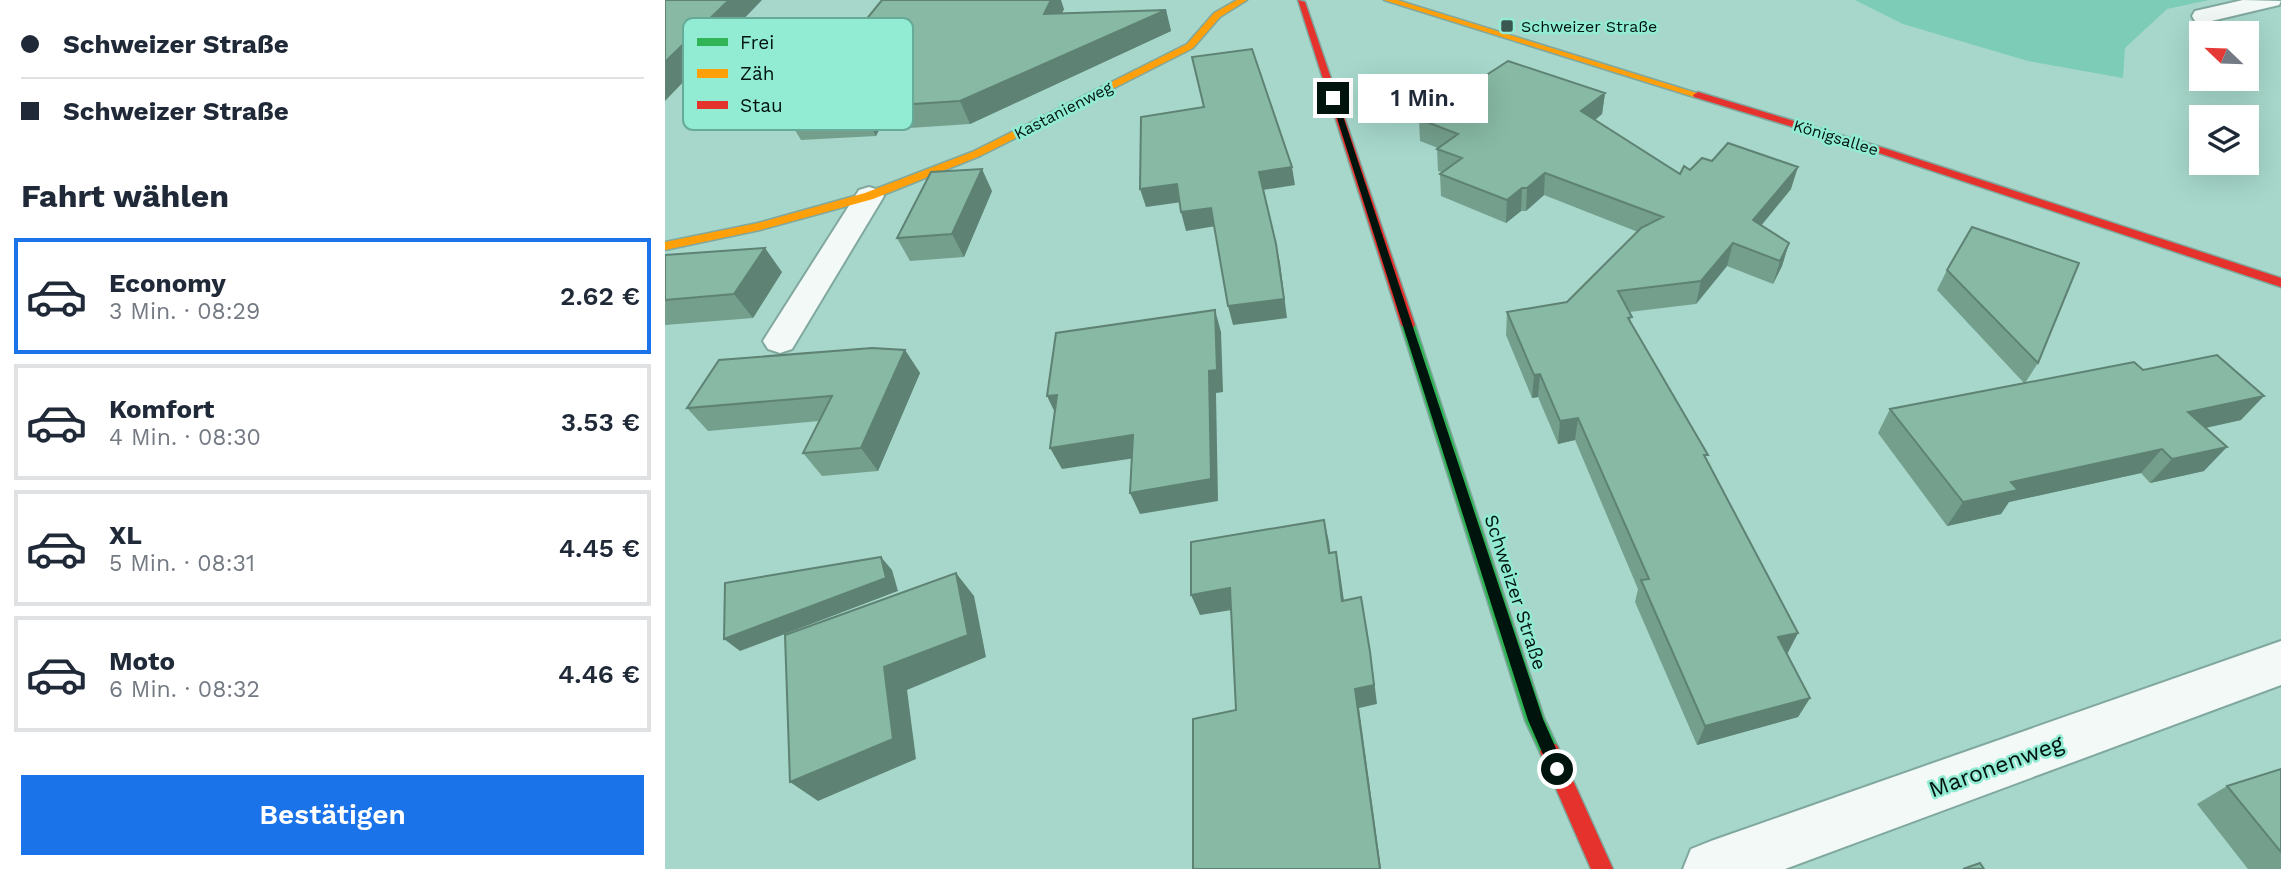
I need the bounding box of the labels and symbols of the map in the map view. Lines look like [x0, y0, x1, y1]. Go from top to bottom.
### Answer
place label: Schweizer Straße [1521, 17, 1657, 36]
legend [683, 18, 913, 130]
marker: Schweizer Straße [1499, 18, 1515, 34]
north arrow [2189, 21, 2259, 91]
text: Frei [740, 31, 774, 54]
text: Zäh [740, 62, 775, 85]
callout: 1 Min. [1357, 74, 1487, 122]
street label: Kastanienweg [1011, 77, 1116, 143]
route end [1317, 82, 1349, 114]
text: Stau [740, 94, 783, 117]
street label: Königsallee [1791, 116, 1881, 159]
street label: Schweizer Straße [1480, 512, 1551, 673]
street label: Maronenweg [1925, 729, 2068, 803]
route start [1541, 753, 1573, 785]

